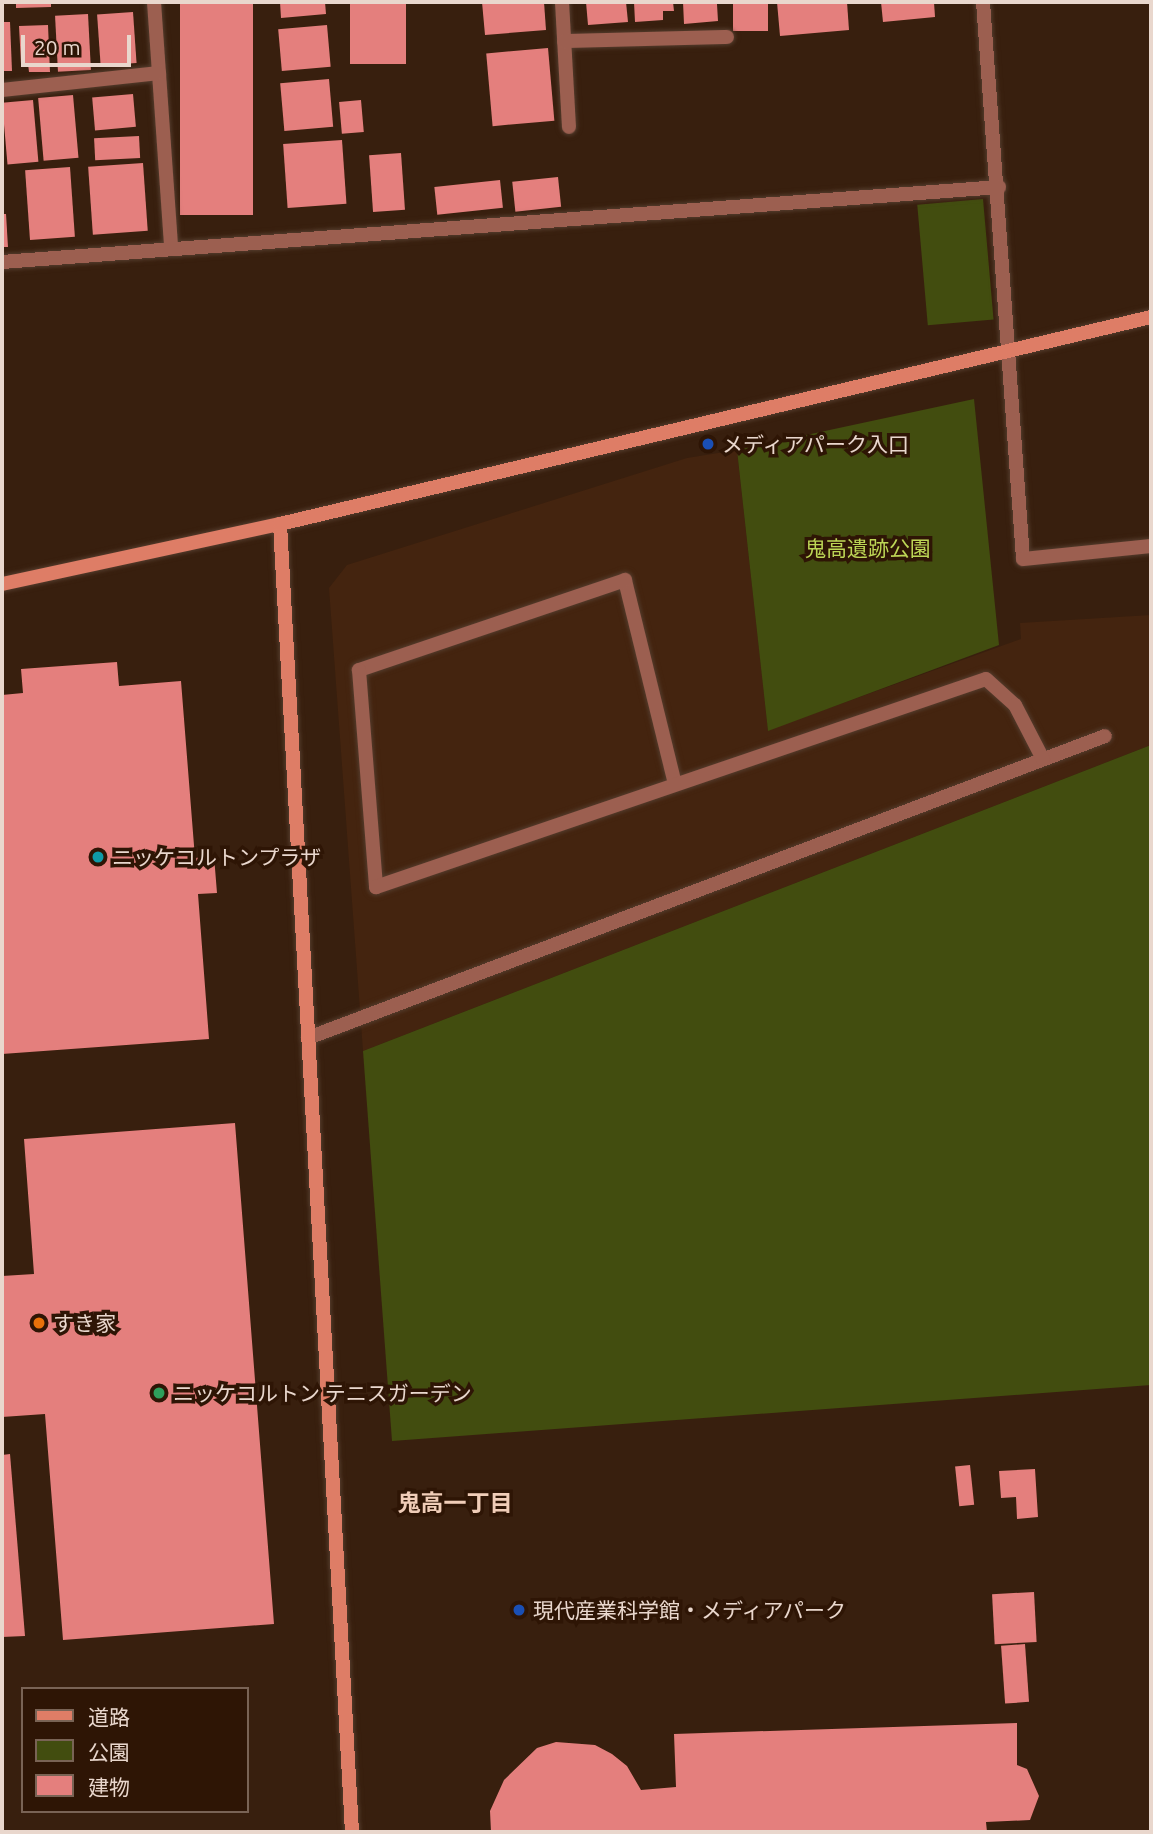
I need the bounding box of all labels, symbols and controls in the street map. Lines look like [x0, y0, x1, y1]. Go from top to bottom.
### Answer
scale bar [24, 21, 135, 65]
text: 20 m [34, 35, 81, 59]
place label: メディアパーク入口 [722, 431, 911, 457]
marker: メディアパーク入口 [700, 436, 716, 452]
park label: 鬼高遺跡公園 [805, 535, 931, 561]
place label: ニッケコルトンプラザ [112, 844, 322, 870]
marker: ニッケコルトンプラザ [90, 849, 106, 865]
place label: すき家 [53, 1310, 116, 1336]
marker: すき家 [31, 1315, 47, 1331]
place label: ニッケコルトン テニスガーデン [173, 1380, 472, 1406]
marker: ニッケコルトン テニスガーデン [151, 1385, 167, 1401]
district label: 鬼高一丁目 [398, 1489, 512, 1517]
place label: 現代産業科学館・メディアパーク [533, 1597, 848, 1623]
marker: 現代産業科学館・メディアパーク [511, 1602, 527, 1618]
legend [21, 1687, 248, 1813]
text: 道路 [88, 1705, 130, 1729]
text: 公園 [88, 1740, 130, 1764]
text: 建物 [88, 1775, 130, 1799]

